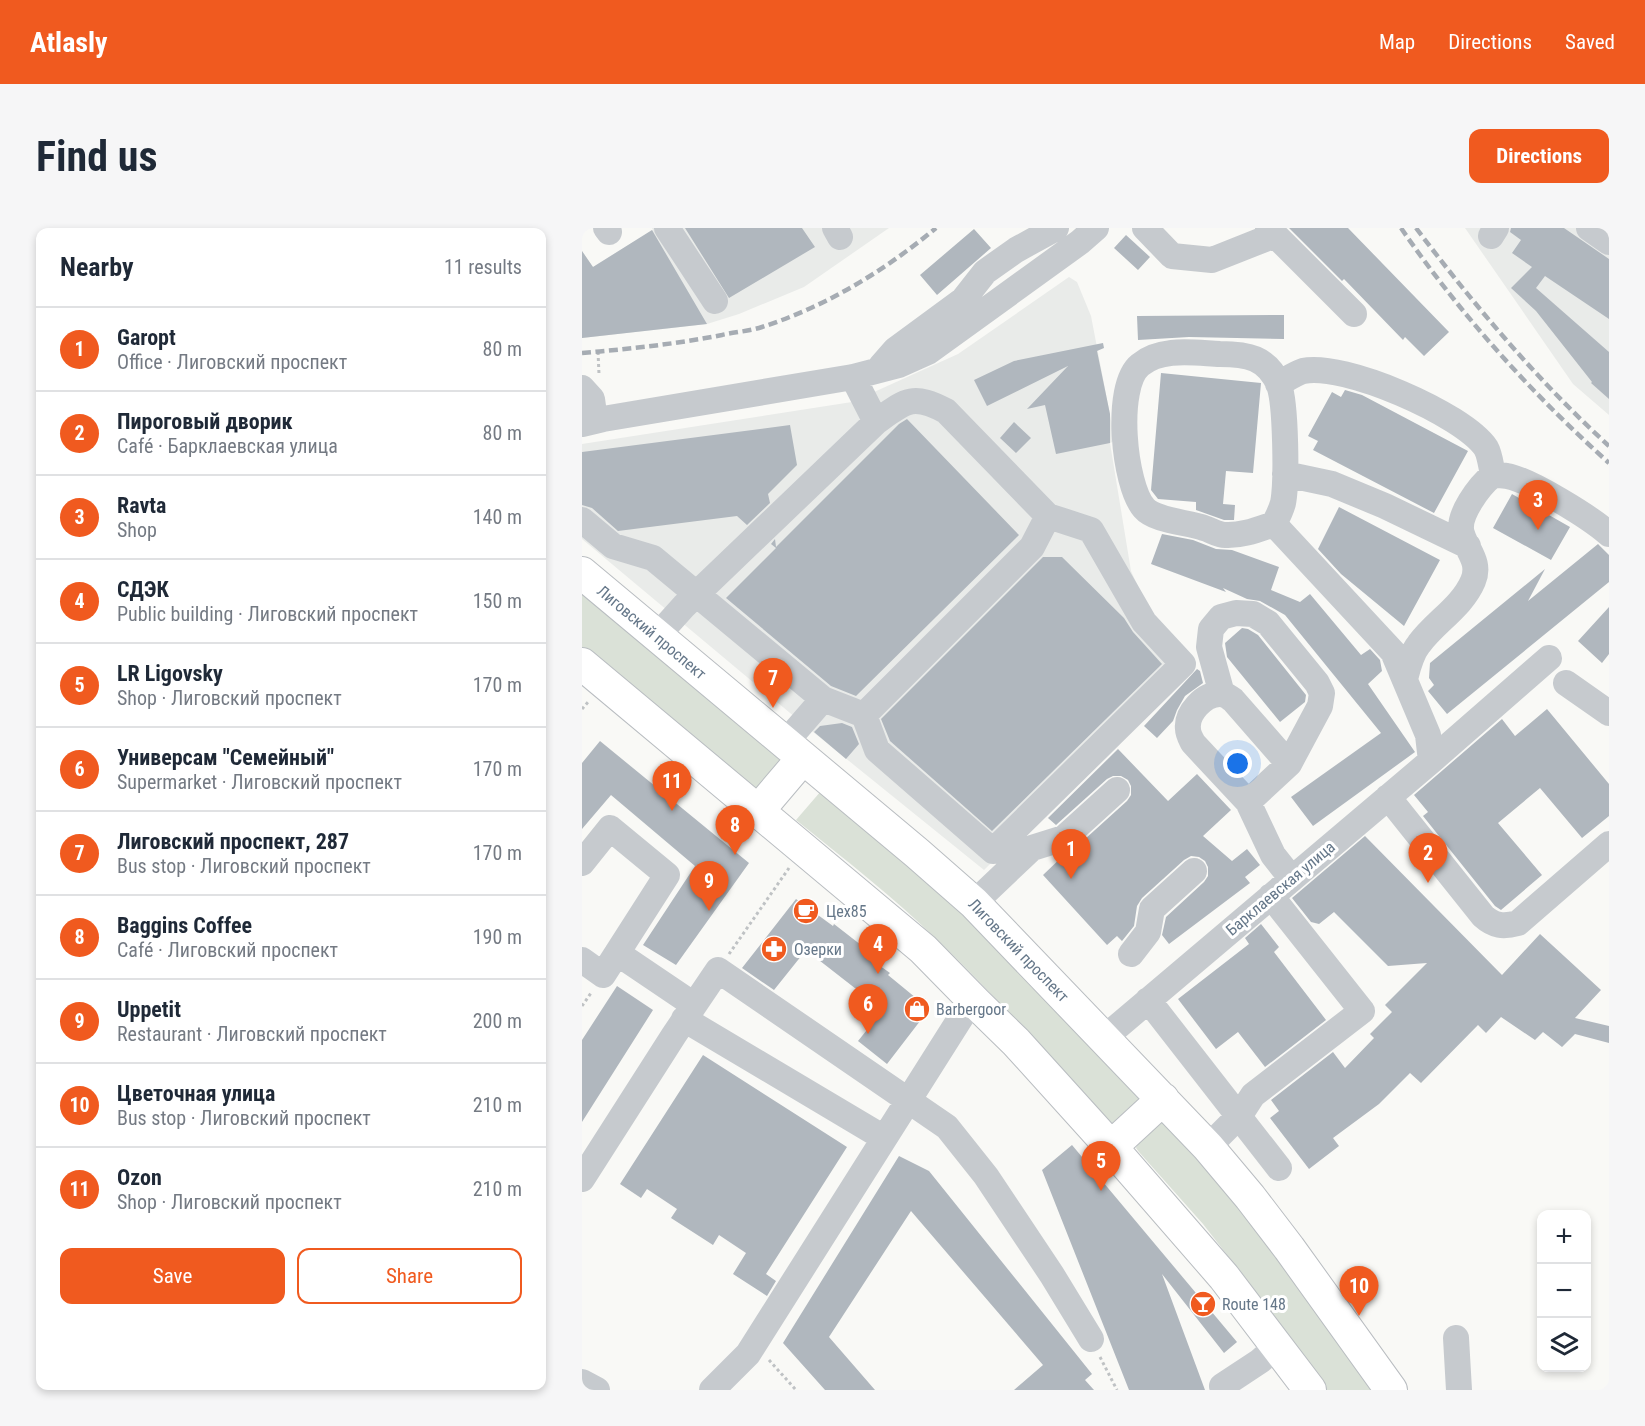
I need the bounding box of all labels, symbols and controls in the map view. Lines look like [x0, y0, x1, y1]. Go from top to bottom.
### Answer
text: Atlasly [30, 26, 108, 59]
text: Map [1379, 30, 1415, 54]
text: Directions [1448, 30, 1532, 54]
text: Saved [1565, 30, 1615, 54]
button: Directions [1469, 129, 1609, 183]
text: Find us [36, 132, 157, 181]
text: Nearby [60, 252, 134, 282]
text: 11 results [444, 255, 522, 279]
text: Garopt [117, 325, 176, 350]
text: 1 [74, 337, 85, 361]
text: 80 m [483, 337, 522, 361]
text: Office · Лиговский проспект [117, 350, 347, 374]
text: Пироговый дворик [117, 409, 293, 434]
text: 2 [74, 421, 85, 445]
text: 80 m [483, 421, 522, 445]
text: Café · Барклаевская улица [117, 434, 338, 458]
pin: 3 [1518, 480, 1558, 530]
text: Ravta [117, 493, 166, 518]
text: 3 [74, 505, 85, 529]
text: 140 m [473, 505, 522, 529]
text: Shop [117, 518, 157, 542]
text: СДЭК [117, 577, 169, 602]
street label: Лиговский проспект [593, 581, 710, 684]
text: 4 [74, 589, 85, 613]
text: 150 m [473, 589, 522, 613]
text: Public building · Лиговский проспект [117, 602, 418, 626]
pin: 7 [754, 658, 792, 708]
text: LR Ligovsky [117, 661, 223, 686]
text: 5 [74, 673, 85, 697]
text: 170 m [473, 673, 522, 697]
text: Shop · Лиговский проспект [117, 686, 342, 710]
text: Универсам "Семейный" [117, 745, 334, 770]
your location [1223, 749, 1252, 778]
text: 6 [74, 757, 85, 781]
text: 170 m [473, 757, 522, 781]
pin: 11 [652, 762, 692, 811]
text: Supermarket · Лиговский проспект [117, 770, 402, 794]
pin: 8 [716, 806, 754, 855]
text: Лиговский проспект, 287 [117, 829, 349, 854]
pin: 1 [1052, 830, 1090, 879]
pin: 2 [1408, 834, 1448, 883]
street label: Барклаевская улица [1222, 837, 1339, 939]
text: 7 [74, 841, 85, 865]
text: 170 m [473, 841, 522, 865]
text: Bus stop · Лиговский проспект [117, 854, 371, 878]
pin: 9 [690, 862, 728, 911]
street label: Лиговский проспект [964, 895, 1073, 1006]
cafe icon: Цех85 [791, 896, 821, 926]
place label: Цех85 [826, 902, 867, 921]
text: Baggins Coffee [117, 913, 252, 938]
pin: 4 [858, 924, 898, 974]
text: 8 [74, 925, 85, 949]
text: 190 m [473, 925, 522, 949]
pharmacy icon: Озерки [759, 934, 789, 964]
text: Café · Лиговский проспект [117, 938, 338, 962]
place label: Озерки [794, 940, 842, 959]
pin: 6 [848, 984, 888, 1034]
shop icon: Barbergoor [902, 994, 932, 1024]
text: Uppetit [117, 997, 181, 1022]
place label: Barbergoor [936, 1000, 1006, 1019]
text: 9 [74, 1009, 85, 1033]
text: 200 m [473, 1009, 522, 1033]
text: Restaurant · Лиговский проспект [117, 1022, 387, 1046]
text: Цветочная улица [117, 1081, 275, 1106]
text: 10 [69, 1093, 90, 1117]
text: 210 m [473, 1093, 522, 1117]
text: Bus stop · Лиговский проспект [117, 1106, 371, 1130]
pin: 5 [1082, 1142, 1120, 1191]
text: Ozon [117, 1165, 162, 1190]
text: 11 [69, 1177, 90, 1201]
text: 210 m [473, 1177, 522, 1201]
text: Shop · Лиговский проспект [117, 1190, 342, 1214]
map controls [1537, 1210, 1591, 1372]
button: + [1537, 1210, 1591, 1264]
button: Save [60, 1248, 285, 1304]
button: Share [297, 1248, 522, 1304]
button: − [1537, 1264, 1591, 1318]
pin: 10 [1340, 1266, 1378, 1316]
bar icon: Route 148 [1188, 1289, 1218, 1319]
place label: Route 148 [1222, 1295, 1286, 1314]
button: layers [1537, 1318, 1591, 1372]

